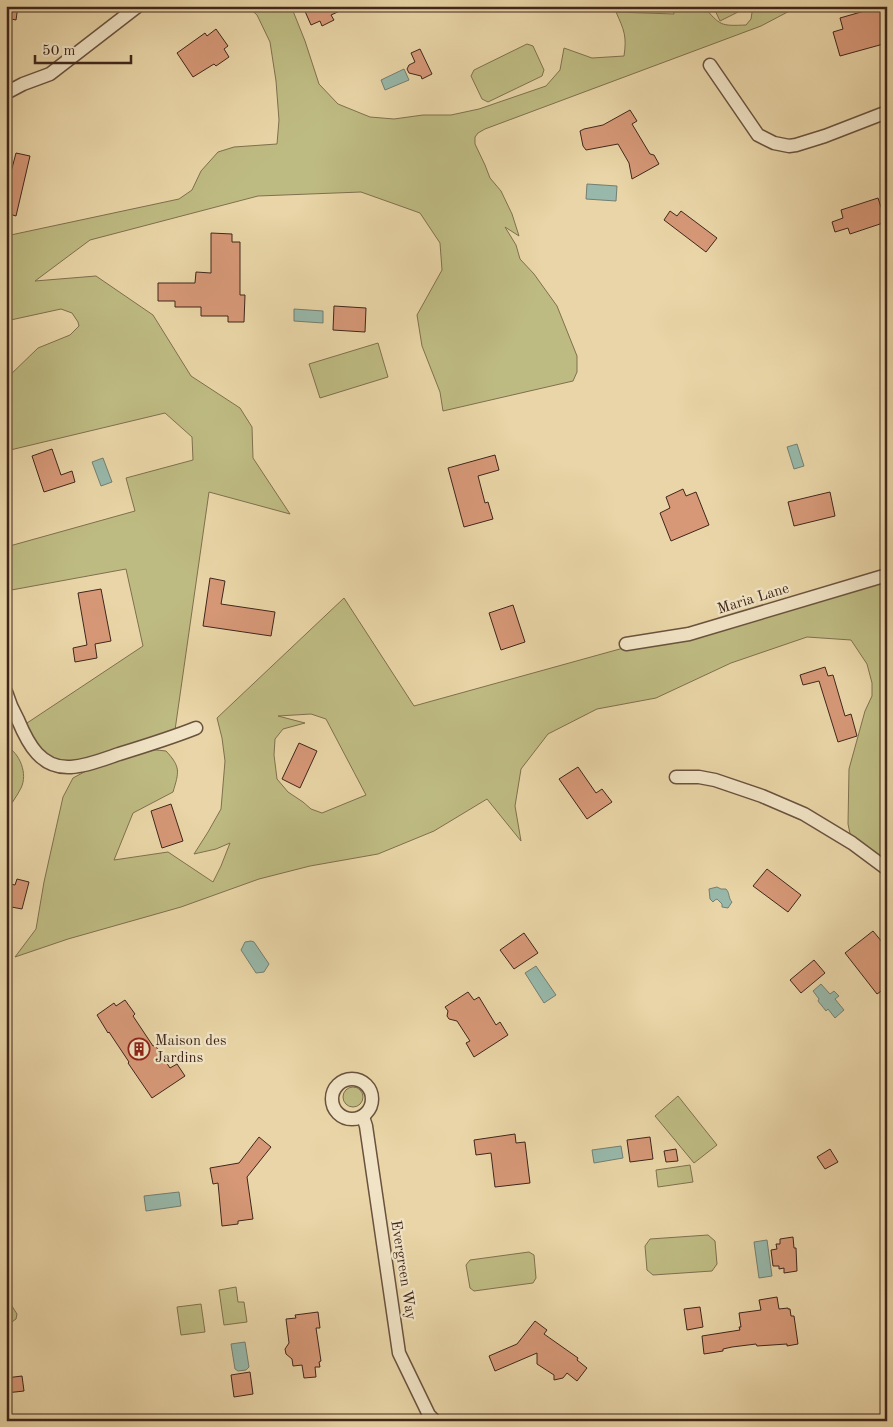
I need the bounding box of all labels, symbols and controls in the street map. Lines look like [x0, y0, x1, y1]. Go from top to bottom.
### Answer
scale bar [35, 32, 131, 64]
text: 50 m [42, 44, 76, 59]
street label: Maria Lane [716, 581, 791, 617]
place label: Maison des Jardins [155, 1034, 227, 1066]
building icon: Maison des Jardins [127, 1037, 151, 1061]
street label: Evergreen Way [387, 1219, 418, 1321]

